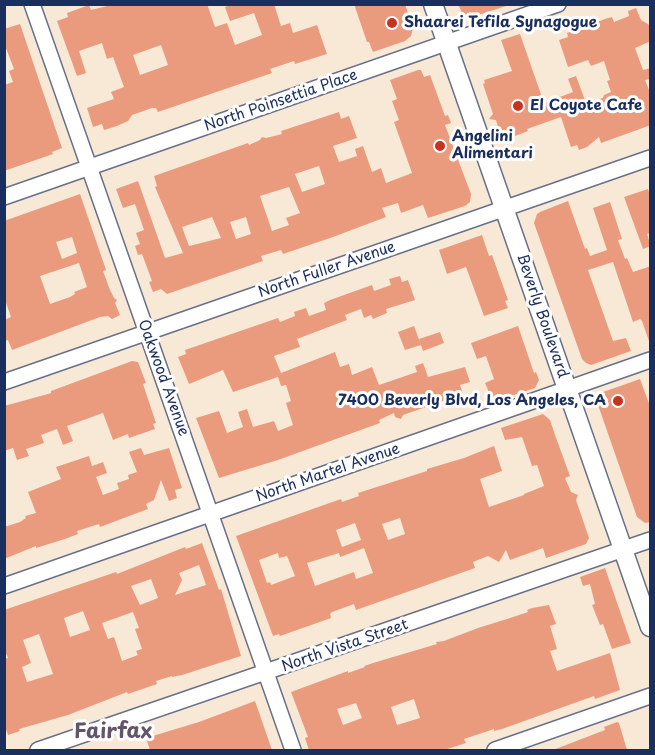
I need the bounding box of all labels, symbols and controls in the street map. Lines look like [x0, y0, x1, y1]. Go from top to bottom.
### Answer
place label: Shaarei Tefila Synagogue [404, 14, 597, 32]
marker: Shaarei Tefila Synagogue [385, 16, 399, 30]
street label: North Poinsettia Place [202, 66, 360, 136]
place label: El Coyote Cafe [530, 97, 642, 115]
marker: El Coyote Cafe [511, 99, 525, 113]
place label: Angelini Alimentari [452, 128, 533, 163]
marker: Angelini Alimentari [433, 139, 447, 153]
street label: North Fuller Avenue [256, 238, 398, 302]
street label: Beverly Boulevard [512, 251, 572, 381]
street label: Oakwood Avenue [134, 317, 192, 439]
place label: 7400 Beverly Blvd, Los Angeles, CA [338, 392, 606, 410]
marker: 7400 Beverly Blvd, Los Angeles, CA [611, 394, 625, 408]
street label: North Martel Avenue [254, 440, 402, 506]
street label: North Vista Street [279, 616, 411, 676]
district label: Fairfax [74, 719, 152, 745]

